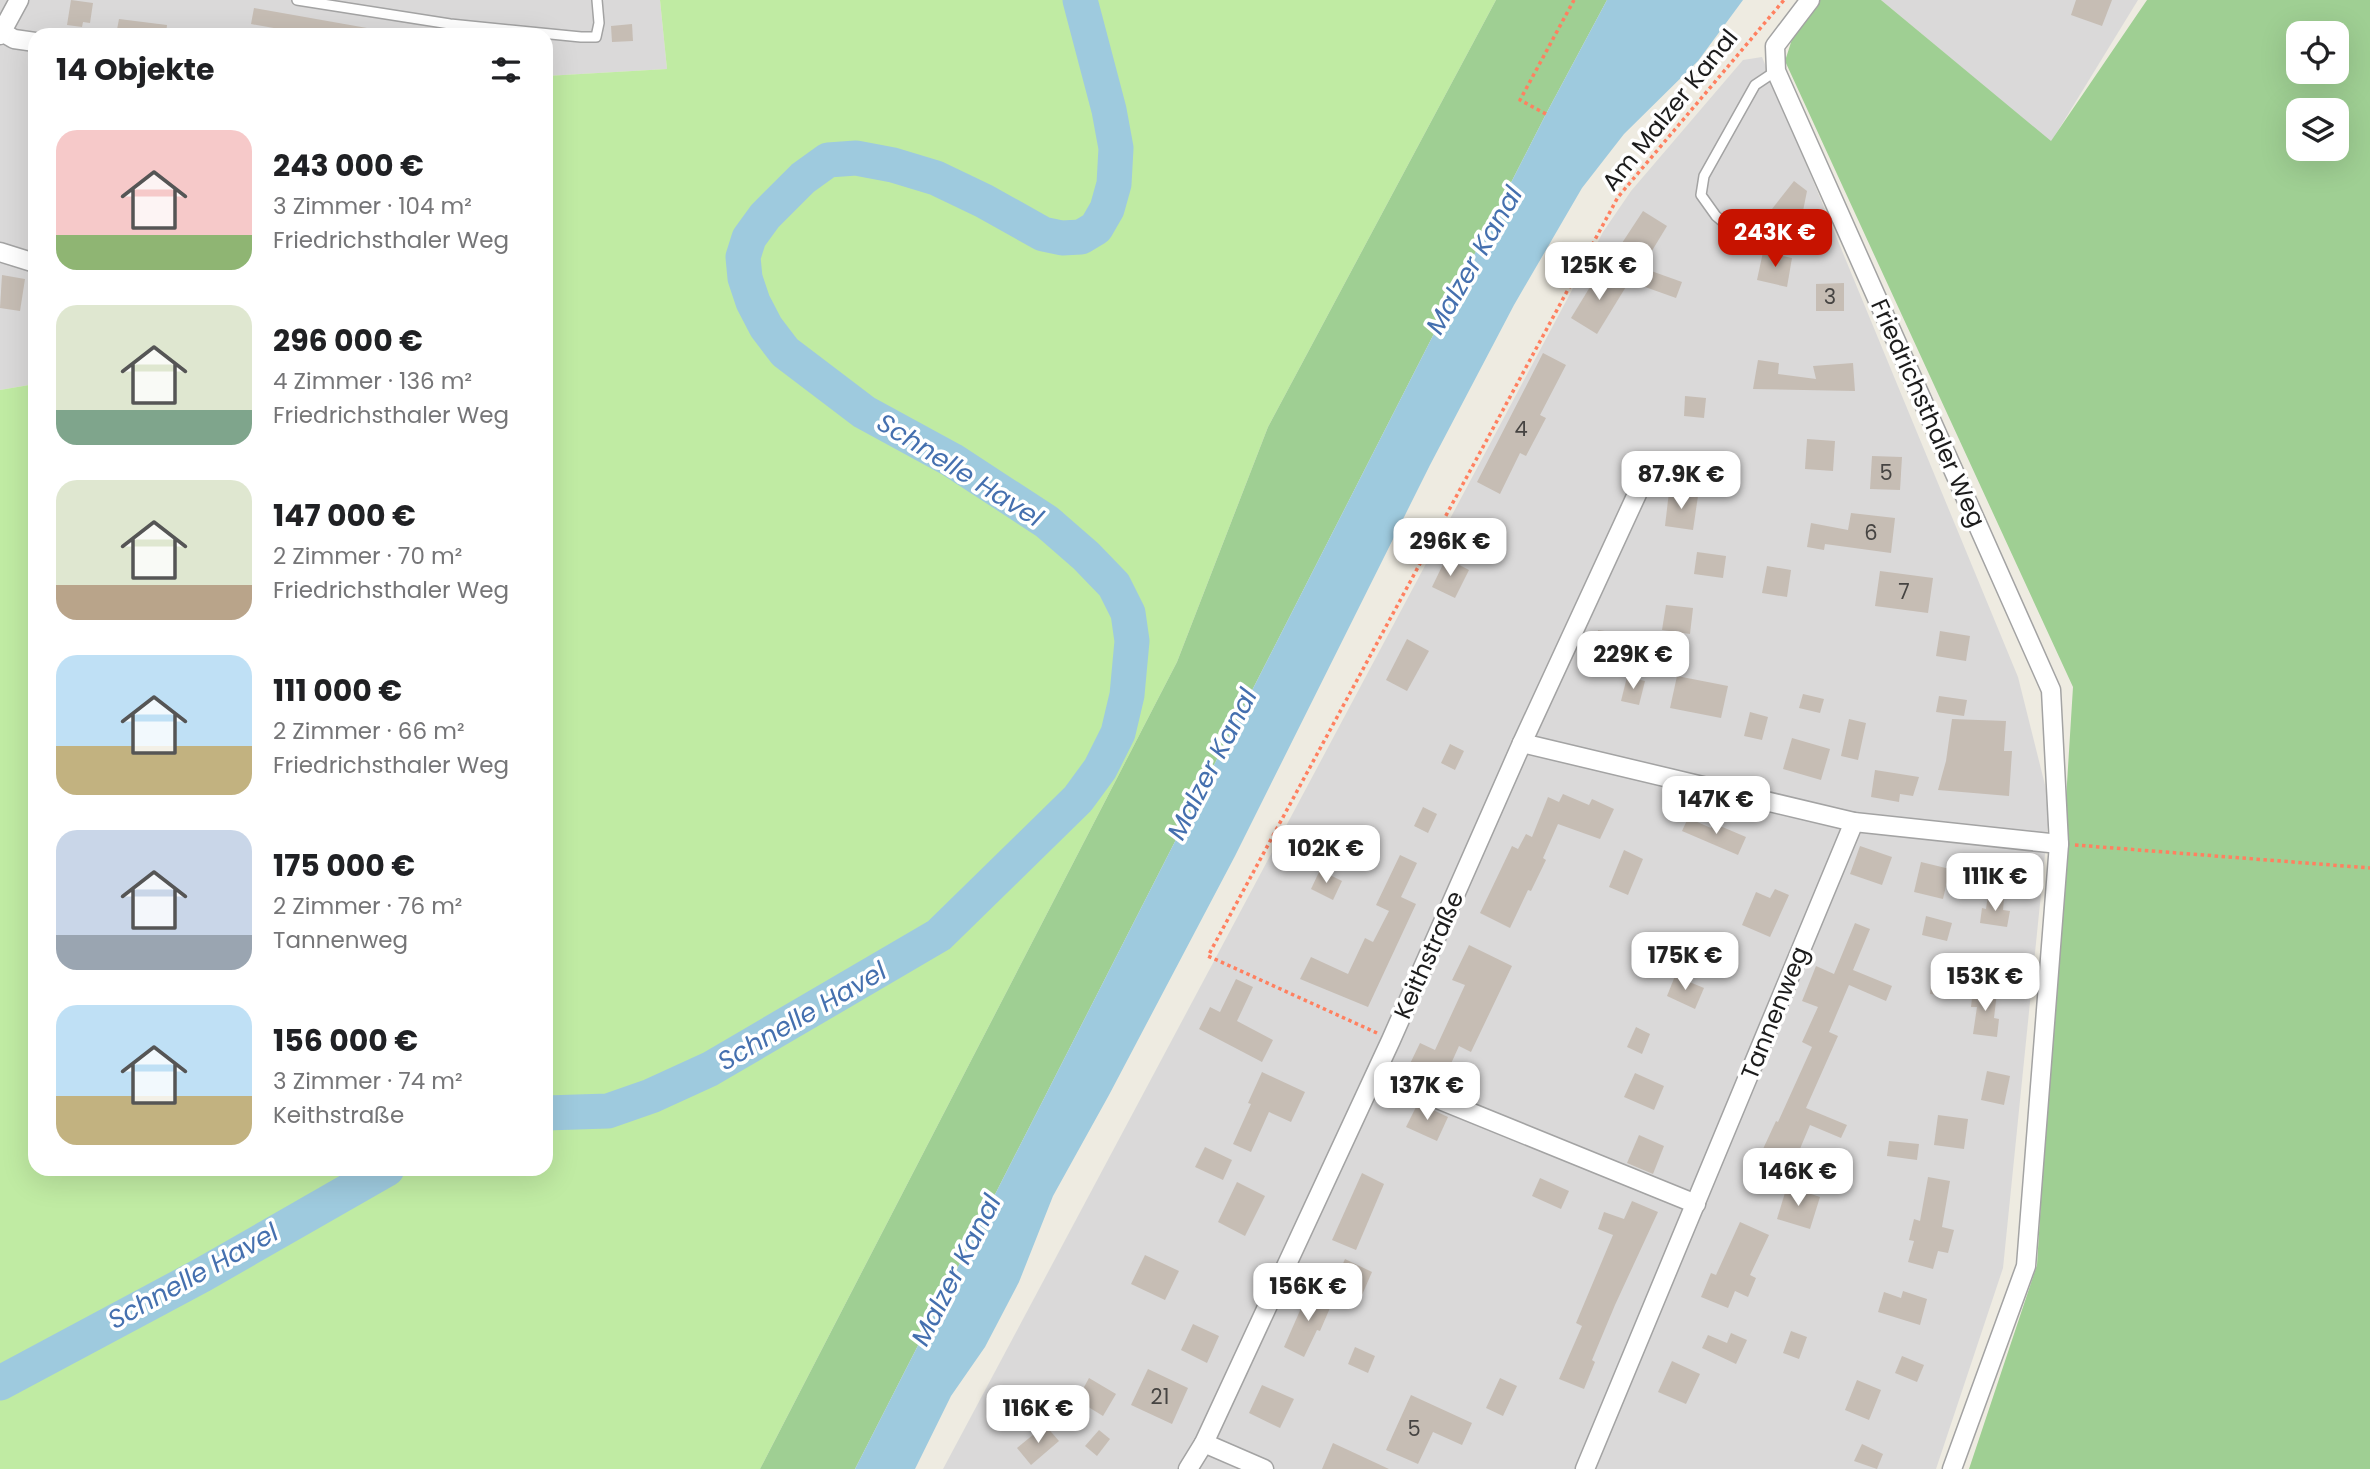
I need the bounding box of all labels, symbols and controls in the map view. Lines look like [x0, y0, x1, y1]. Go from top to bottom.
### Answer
map controls [2286, 21, 2349, 161]
button: locate [2286, 21, 2349, 84]
street label: Am Malzer Kanal [1594, 22, 1745, 198]
text: 14 Objekte [56, 48, 214, 91]
icon: filters [487, 51, 525, 89]
button: layers [2286, 98, 2349, 161]
text: 243 000 € [273, 144, 424, 187]
icon: home [112, 158, 196, 242]
water label: Malzer Kanal [1417, 179, 1531, 341]
text: 3 Zimmer · 104 m² [273, 190, 472, 222]
pin: 243K € [1718, 210, 1832, 269]
text: 243K € [1734, 216, 1816, 248]
text: Friedrichsthaler Weg [273, 224, 509, 256]
pin: 125K € [1542, 243, 1656, 302]
text: 125K € [1561, 249, 1637, 281]
house number: 3 [1824, 282, 1836, 311]
street label: Friedrichsthaler Weg [1863, 294, 1994, 532]
text: 296 000 € [273, 319, 423, 362]
icon: home [112, 333, 196, 417]
text: 4 Zimmer · 136 m² [273, 365, 472, 397]
text: Friedrichsthaler Weg [273, 399, 509, 431]
water label: Schnelle Havel [870, 404, 1050, 536]
house number: 4 [1514, 414, 1528, 443]
pin: 87.9K € [1616, 452, 1746, 511]
text: 87.9K € [1637, 458, 1725, 490]
house number: 5 [1879, 458, 1893, 487]
text: 147 000 € [273, 494, 416, 537]
icon: home [112, 508, 196, 592]
pin: 296K € [1393, 518, 1507, 578]
house number: 6 [1864, 518, 1878, 547]
text: 296K € [1409, 525, 1491, 557]
text: 2 Zimmer · 70 m² [273, 540, 462, 572]
text: Friedrichsthaler Weg [273, 574, 509, 606]
house number: 7 [1898, 577, 1910, 606]
pin: 229K € [1576, 632, 1690, 691]
text: 229K € [1593, 638, 1673, 670]
text: 111 000 € [273, 669, 402, 712]
water label: Malzer Kanal [1158, 682, 1266, 846]
icon: home [112, 683, 196, 767]
text: 2 Zimmer · 66 m² [273, 715, 464, 747]
text: Friedrichsthaler Weg [273, 749, 509, 781]
pin: 147K € [1659, 776, 1773, 836]
text: 147K € [1678, 783, 1754, 815]
pin: 102K € [1269, 826, 1383, 885]
text: 102K € [1288, 832, 1364, 864]
text: 175 000 € [273, 844, 415, 887]
pin: 111K € [1938, 853, 2052, 913]
icon: home [112, 858, 196, 942]
text: 111K € [1962, 860, 2028, 892]
street label: Keithstraße [1386, 886, 1471, 1024]
text: 2 Zimmer · 76 m² [273, 890, 462, 922]
text: Tannenweg [273, 924, 408, 956]
pin: 175K € [1628, 932, 1742, 992]
text: 175K € [1647, 939, 1723, 971]
street label: Tannenweg [1733, 941, 1816, 1084]
water label: Schnelle Havel [711, 953, 894, 1079]
pin: 153K € [1928, 954, 2042, 1013]
text: 153K € [1947, 960, 2023, 992]
text: 156 000 € [273, 1019, 418, 1062]
icon: home [112, 1033, 196, 1117]
pin: 137K € [1370, 1062, 1484, 1122]
text: 3 Zimmer · 74 m² [273, 1065, 463, 1097]
text: 137K € [1390, 1069, 1464, 1101]
text: Keithstraße [273, 1099, 404, 1131]
pin: 146K € [1741, 1148, 1855, 1208]
text: 146K € [1759, 1155, 1837, 1187]
water label: Malzer Kanal [902, 1188, 1010, 1352]
water label: Schnelle Havel [101, 1214, 285, 1338]
pin: 156K € [1251, 1264, 1365, 1323]
text: 156K € [1269, 1270, 1347, 1302]
house number: 21 [1151, 1382, 1169, 1411]
pin: 116K € [981, 1386, 1095, 1445]
text: 116K € [1002, 1392, 1074, 1424]
house number: 5 [1407, 1414, 1421, 1443]

